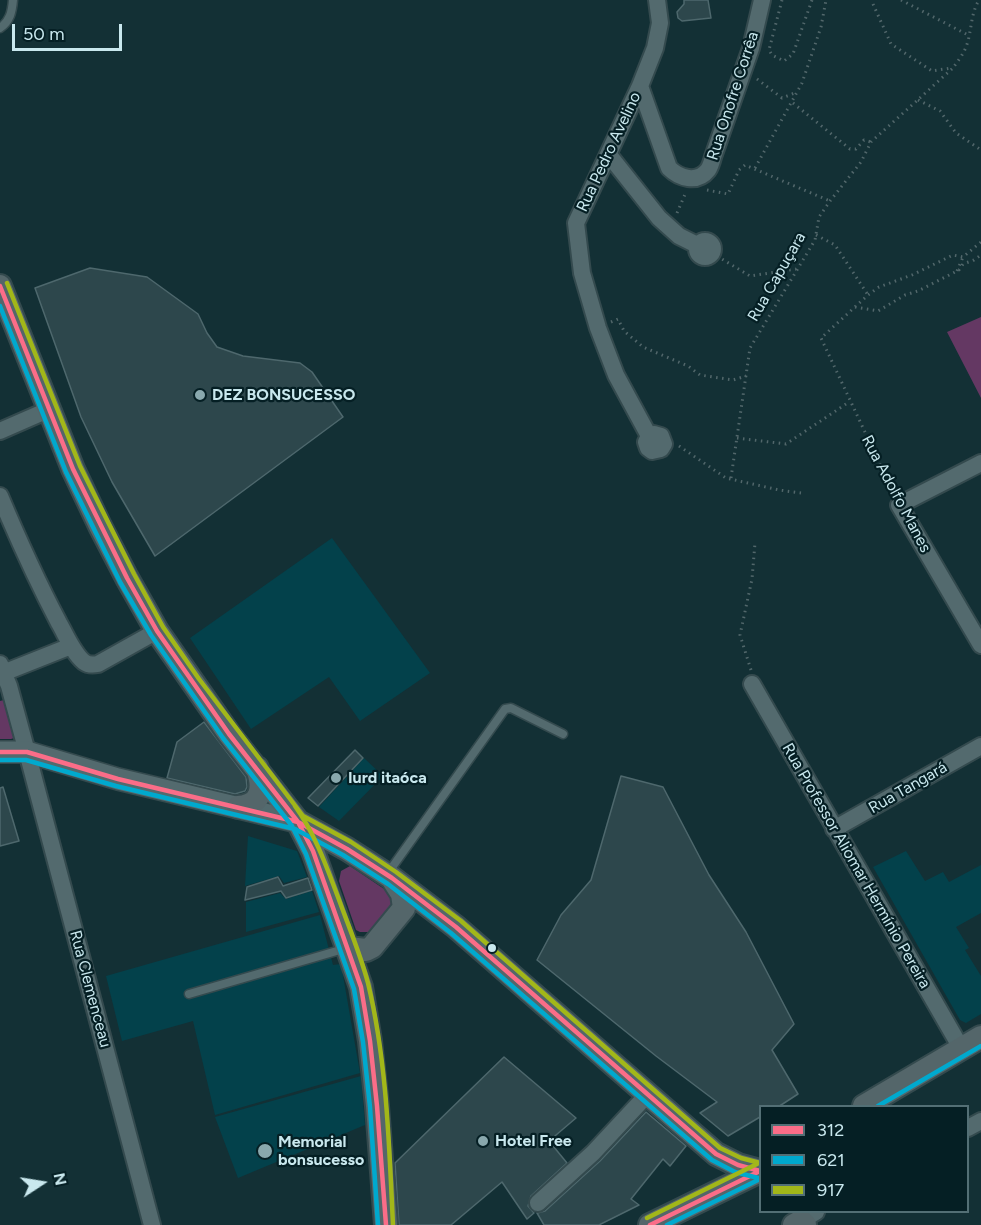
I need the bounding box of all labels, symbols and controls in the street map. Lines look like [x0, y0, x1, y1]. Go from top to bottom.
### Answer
scale bar [15, 12, 124, 50]
text: 50 m [23, 23, 65, 45]
street label: Rua Onofre Corrêa [703, 29, 763, 163]
street label: Rua Pedro Avelino [573, 89, 645, 215]
street label: Rua Capuçara [744, 229, 810, 325]
place label: DEZ BONSUCESSO [212, 385, 355, 405]
marker: DEZ BONSUCESSO [193, 388, 207, 402]
street label: Rua Adolfo Manes [857, 432, 935, 556]
street label: Rua Professor Aliomar Hermínio Pereira [778, 740, 934, 992]
street label: Rua Tangará [865, 758, 951, 818]
place label: Iurd itaóca [348, 768, 427, 788]
marker: Iurd itaóca [329, 771, 343, 785]
street label: Rua Clemenceau [65, 928, 115, 1050]
unlabelled marker [486, 942, 498, 954]
legend [759, 1105, 969, 1213]
text: 312 [817, 1119, 844, 1141]
place label: Hotel Free [495, 1131, 572, 1151]
place label: Memorial bonsucesso [278, 1132, 364, 1170]
marker: Hotel Free [476, 1134, 490, 1148]
marker: Memorial bonsucesso [256, 1142, 274, 1160]
text: 621 [817, 1149, 845, 1171]
north arrow [12, 1153, 72, 1213]
text: N [50, 1171, 71, 1187]
text: 917 [817, 1179, 844, 1201]

